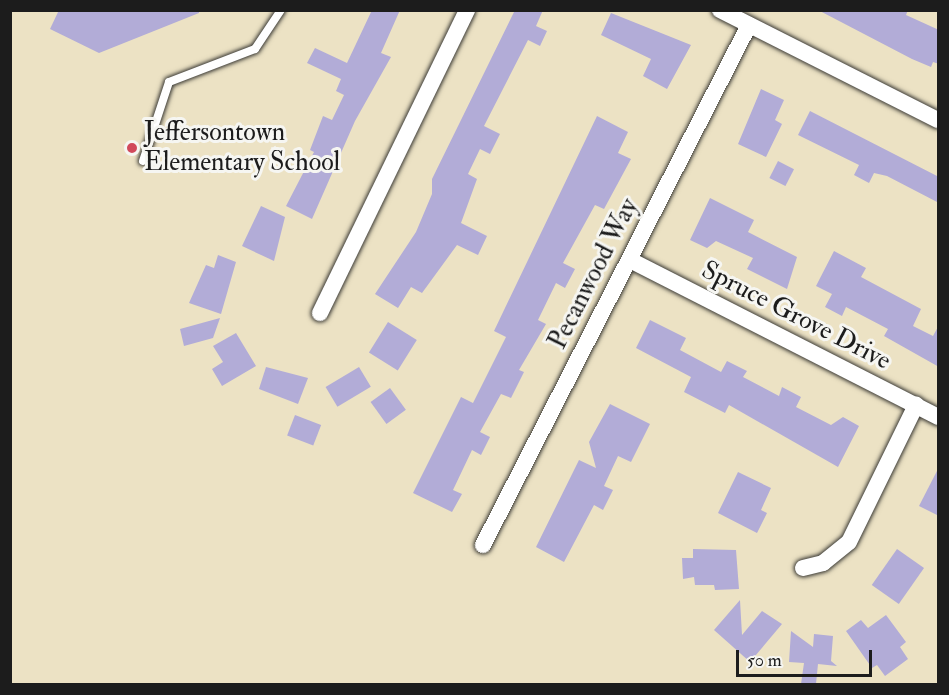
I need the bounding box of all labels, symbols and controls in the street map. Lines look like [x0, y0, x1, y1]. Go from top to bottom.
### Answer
place label: Jeffersontown Elementary School [144, 117, 340, 178]
marker: Jeffersontown Elementary School [125, 141, 139, 155]
street label: Pecanwood Way [543, 193, 645, 355]
street label: Spruce Grove Drive [696, 255, 896, 377]
scale bar [739, 638, 876, 676]
text: 50 m [747, 649, 782, 672]

